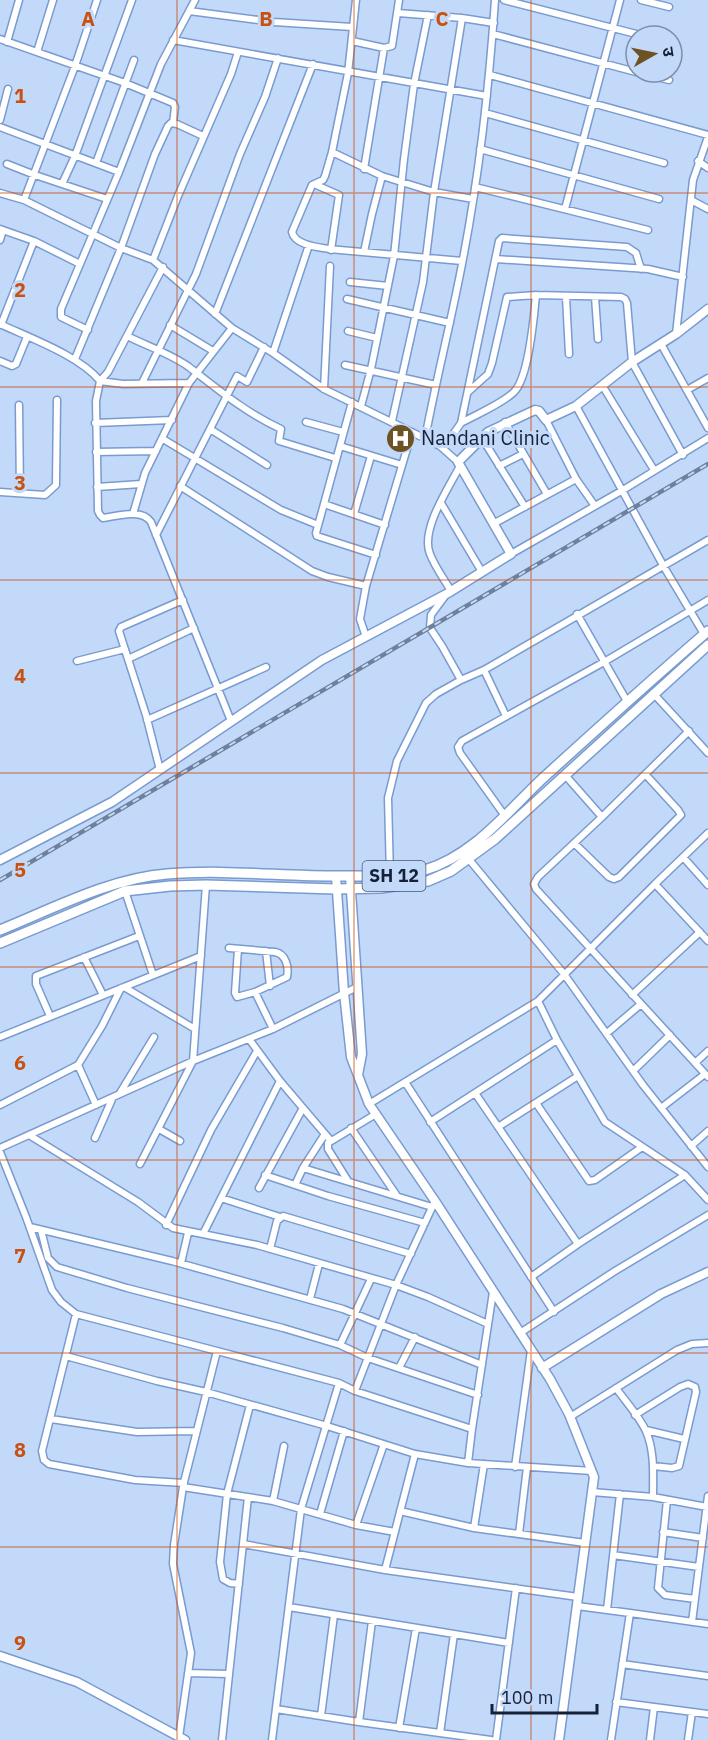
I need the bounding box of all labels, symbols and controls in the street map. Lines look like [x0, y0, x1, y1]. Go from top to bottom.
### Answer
text: A [81, 5, 95, 32]
text: B [259, 5, 273, 32]
text: C [435, 5, 449, 32]
north arrow [624, 24, 684, 84]
text: उ [658, 45, 680, 58]
text: 1 [14, 82, 26, 109]
text: 2 [14, 276, 26, 303]
hospital icon: Nandani Clinic [384, 422, 416, 454]
place label: Nandani Clinic [421, 424, 550, 451]
text: 3 [14, 469, 26, 496]
text: 4 [14, 662, 26, 689]
text: 5 [14, 856, 26, 883]
road number: SH 12 [362, 861, 426, 891]
text: 6 [14, 1049, 26, 1076]
text: 7 [14, 1242, 26, 1269]
text: 8 [14, 1436, 26, 1463]
text: 9 [14, 1629, 26, 1656]
scale bar [492, 1677, 597, 1715]
text: 100 m [501, 1686, 553, 1709]

